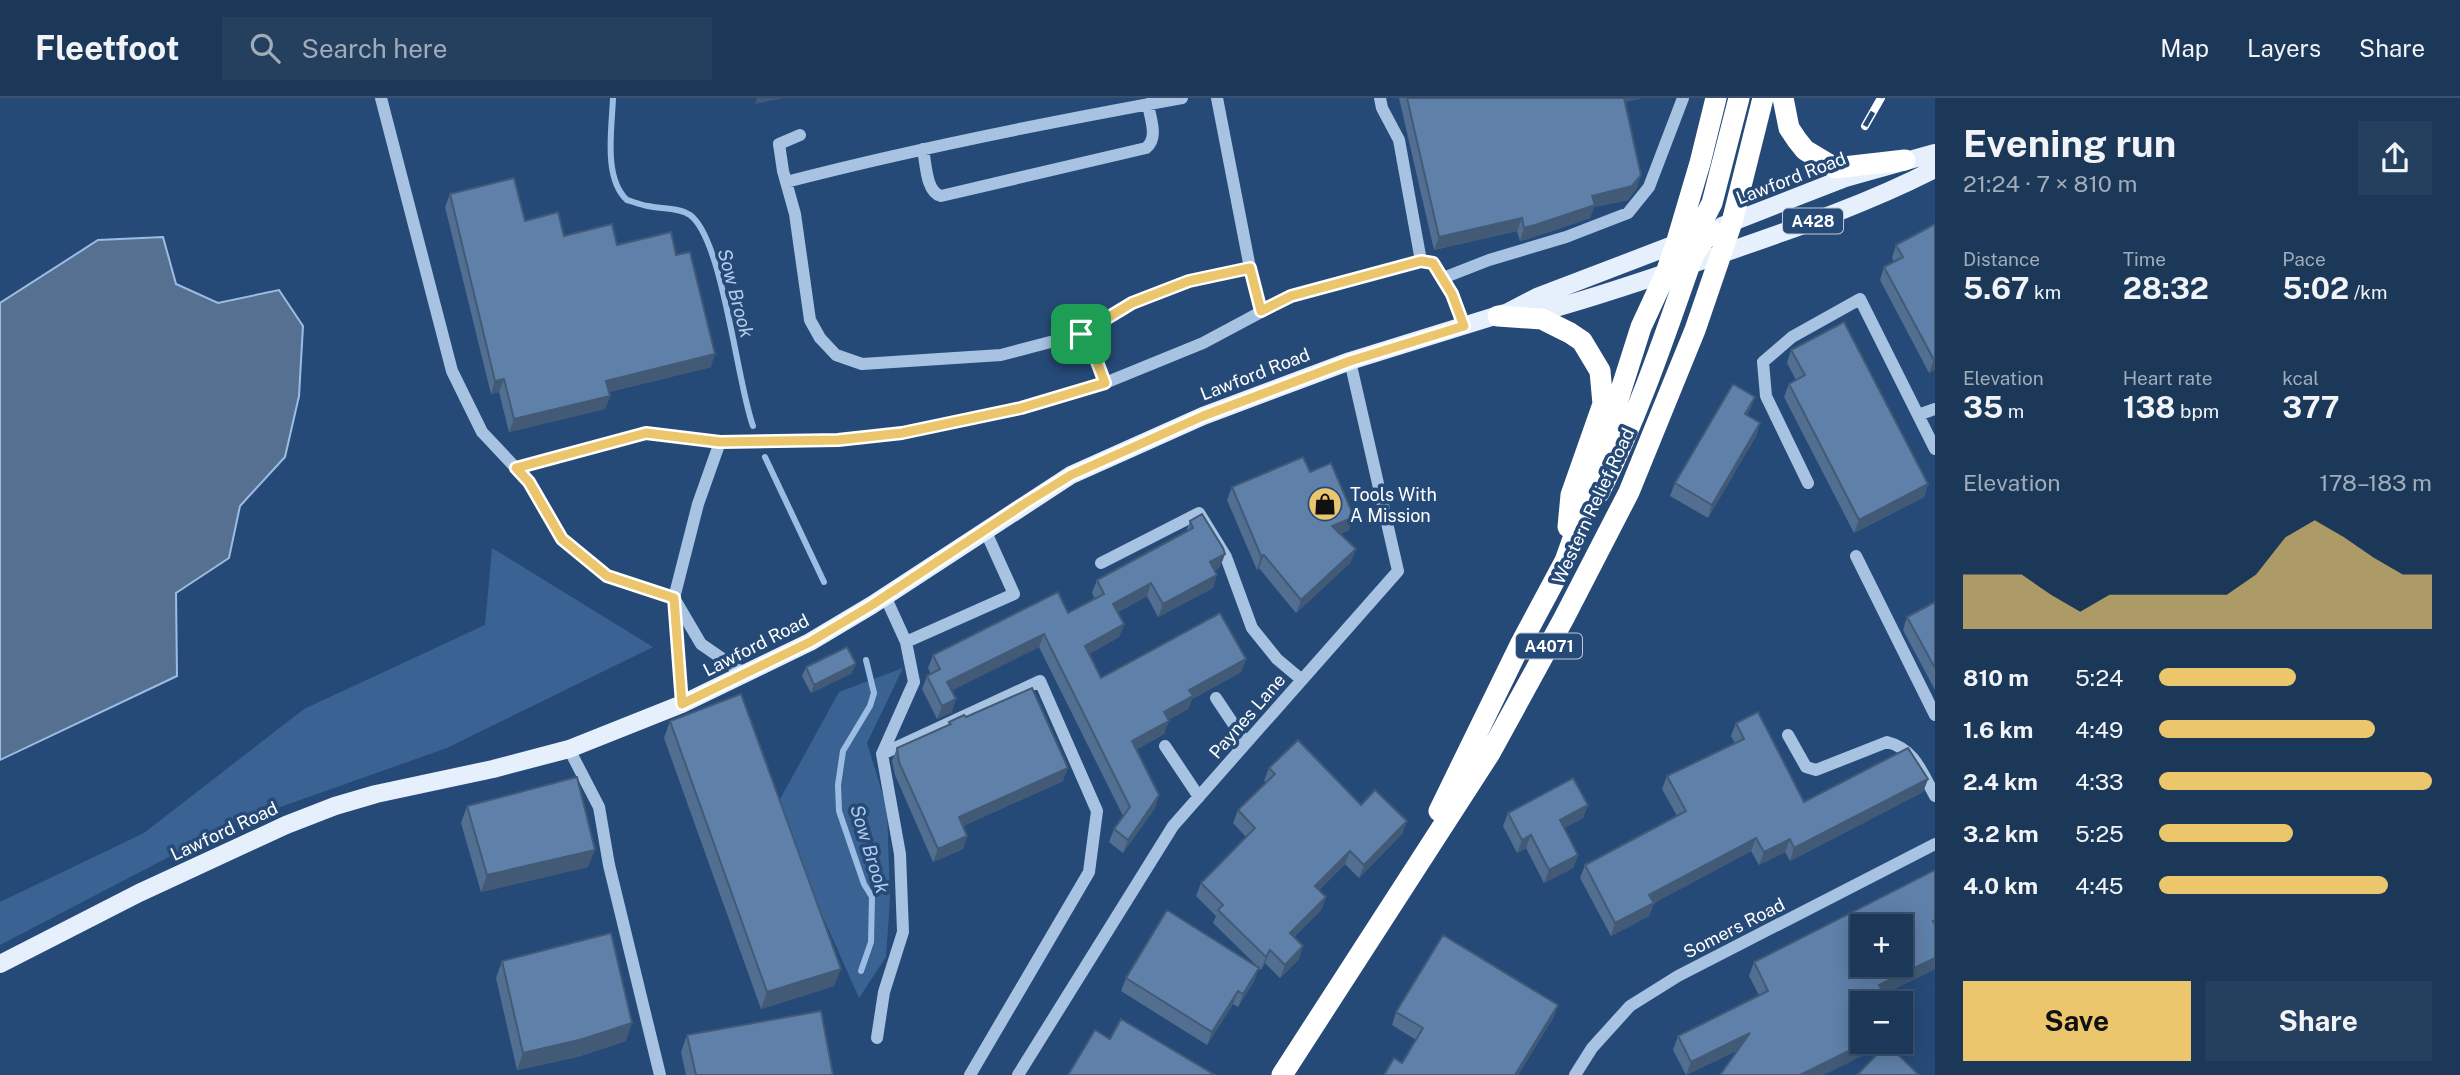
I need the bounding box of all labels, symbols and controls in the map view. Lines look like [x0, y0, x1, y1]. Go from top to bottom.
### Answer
search box [222, 17, 712, 80]
text: Fleetfoot [35, 29, 180, 67]
icon: search [246, 29, 284, 67]
text: Search here [302, 33, 448, 64]
text: Map [2160, 34, 2209, 62]
text: Layers [2247, 34, 2321, 62]
text: Share [2359, 34, 2425, 62]
text: Evening run [1963, 121, 2176, 166]
button: share [2358, 121, 2432, 195]
street label: Lawford Road [1733, 147, 1849, 209]
text: 21:24 · 7 × 810 m [1963, 170, 2137, 197]
road number: A428 [1783, 209, 1843, 234]
water label: Sow Brook [714, 246, 759, 341]
text: Distance [1963, 248, 2040, 270]
text: Time [2123, 248, 2166, 270]
text: Pace [2282, 248, 2326, 270]
text: 5.67 [1963, 270, 2029, 306]
text: 28:32 [2123, 270, 2209, 306]
text: 5:02 [2282, 270, 2349, 306]
text: km [2029, 281, 2061, 303]
text: /km [2349, 281, 2387, 303]
pin [1051, 304, 1111, 364]
icon: arrive [1062, 315, 1100, 353]
street label: Lawford Road [1197, 343, 1313, 405]
text: Elevation [1963, 367, 2044, 389]
text: Heart rate [2123, 367, 2212, 389]
text: kcal [2282, 367, 2319, 389]
text: 35 [1963, 389, 2003, 425]
text: 138 [2123, 389, 2175, 425]
text: 377 [2282, 389, 2340, 425]
text: m [2003, 400, 2024, 422]
text: bpm [2175, 400, 2219, 422]
street label: Western Relief Road [1548, 425, 1638, 587]
text: Elevation [1963, 469, 2061, 496]
text: 178–183 m [2319, 469, 2432, 496]
place label: Tools With A Mission [1350, 484, 1437, 526]
shop icon: Tools With A Mission [1306, 485, 1344, 523]
street label: Lawford Road [700, 609, 812, 681]
road number: A4071 [1516, 634, 1582, 659]
text: 810 m [1963, 664, 2029, 691]
text: 5:24 [2075, 664, 2124, 691]
street label: Paynes Lane [1205, 669, 1289, 763]
text: 1.6 km [1963, 716, 2033, 743]
text: 4:49 [2075, 716, 2123, 743]
text: 2.4 km [1963, 768, 2038, 795]
text: 4:33 [2075, 768, 2123, 795]
street label: Lawford Road [167, 797, 281, 865]
water label: Sow Brook [846, 802, 894, 897]
text: 3.2 km [1963, 820, 2039, 847]
text: 5:25 [2075, 820, 2124, 847]
text: 4.0 km [1963, 872, 2038, 899]
text: 4:45 [2075, 872, 2123, 899]
street label: Somers Road [1680, 893, 1788, 963]
map controls [1850, 914, 1913, 1054]
button: + [1850, 914, 1913, 977]
button: Save [1963, 981, 2191, 1061]
button: Share [2205, 981, 2432, 1061]
button: − [1850, 991, 1913, 1054]

